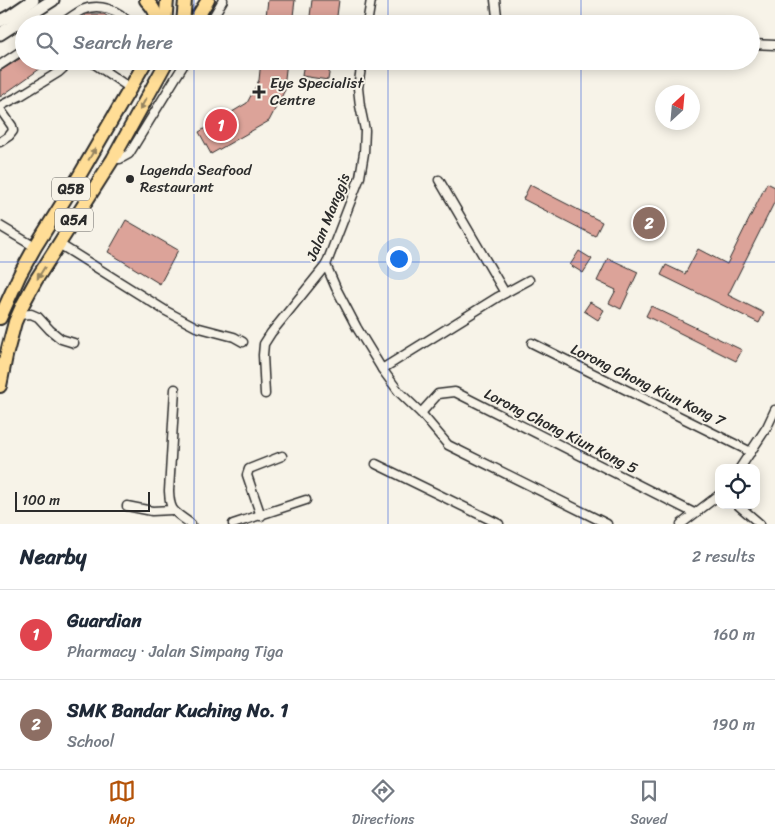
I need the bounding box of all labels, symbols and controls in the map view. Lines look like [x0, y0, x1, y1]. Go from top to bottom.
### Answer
search box [15, 15, 760, 70]
text: Search here [73, 26, 173, 59]
icon: search [33, 29, 61, 57]
place label: Eye Specialist Centre [270, 70, 364, 113]
marker: Eye Specialist Centre [252, 85, 266, 99]
north arrow [655, 85, 700, 130]
one-way arrow [139, 97, 147, 111]
pin: 1 [205, 106, 237, 144]
one-way arrow [88, 147, 97, 161]
place label: Lagenda Seafood Restaurant [140, 157, 253, 200]
street label: Jalan Manggis [298, 169, 358, 266]
marker: Lagenda Seafood Restaurant [124, 173, 136, 185]
road number: Q5B [52, 178, 90, 200]
pin: 2 [633, 204, 665, 242]
road number: Q5A [55, 208, 93, 232]
your location [386, 246, 412, 272]
one-way arrow [36, 266, 45, 279]
street label: Lorong Chong Kiun Kong 7 [566, 336, 731, 434]
street label: Lorong Chong Kiun Kong 5 [480, 381, 642, 481]
map controls [715, 464, 760, 509]
button: locate [715, 464, 760, 509]
text: 100 m [22, 488, 60, 513]
scale bar [15, 489, 150, 512]
text: Nearby [20, 538, 86, 576]
text: 2 results [692, 542, 755, 571]
text: Guardian [67, 604, 141, 637]
text: 1 [33, 620, 39, 649]
text: 160 m [712, 620, 755, 649]
text: Pharmacy · Jalan Simpang Tiga [67, 637, 283, 666]
text: SMK Bandar Kuching No. 1 [67, 694, 289, 727]
text: 2 [31, 710, 41, 739]
text: 190 m [712, 710, 755, 739]
text: School [67, 727, 114, 756]
tab: Map [108, 777, 136, 832]
tab: Directions [352, 777, 414, 832]
tab: Saved [630, 777, 667, 832]

